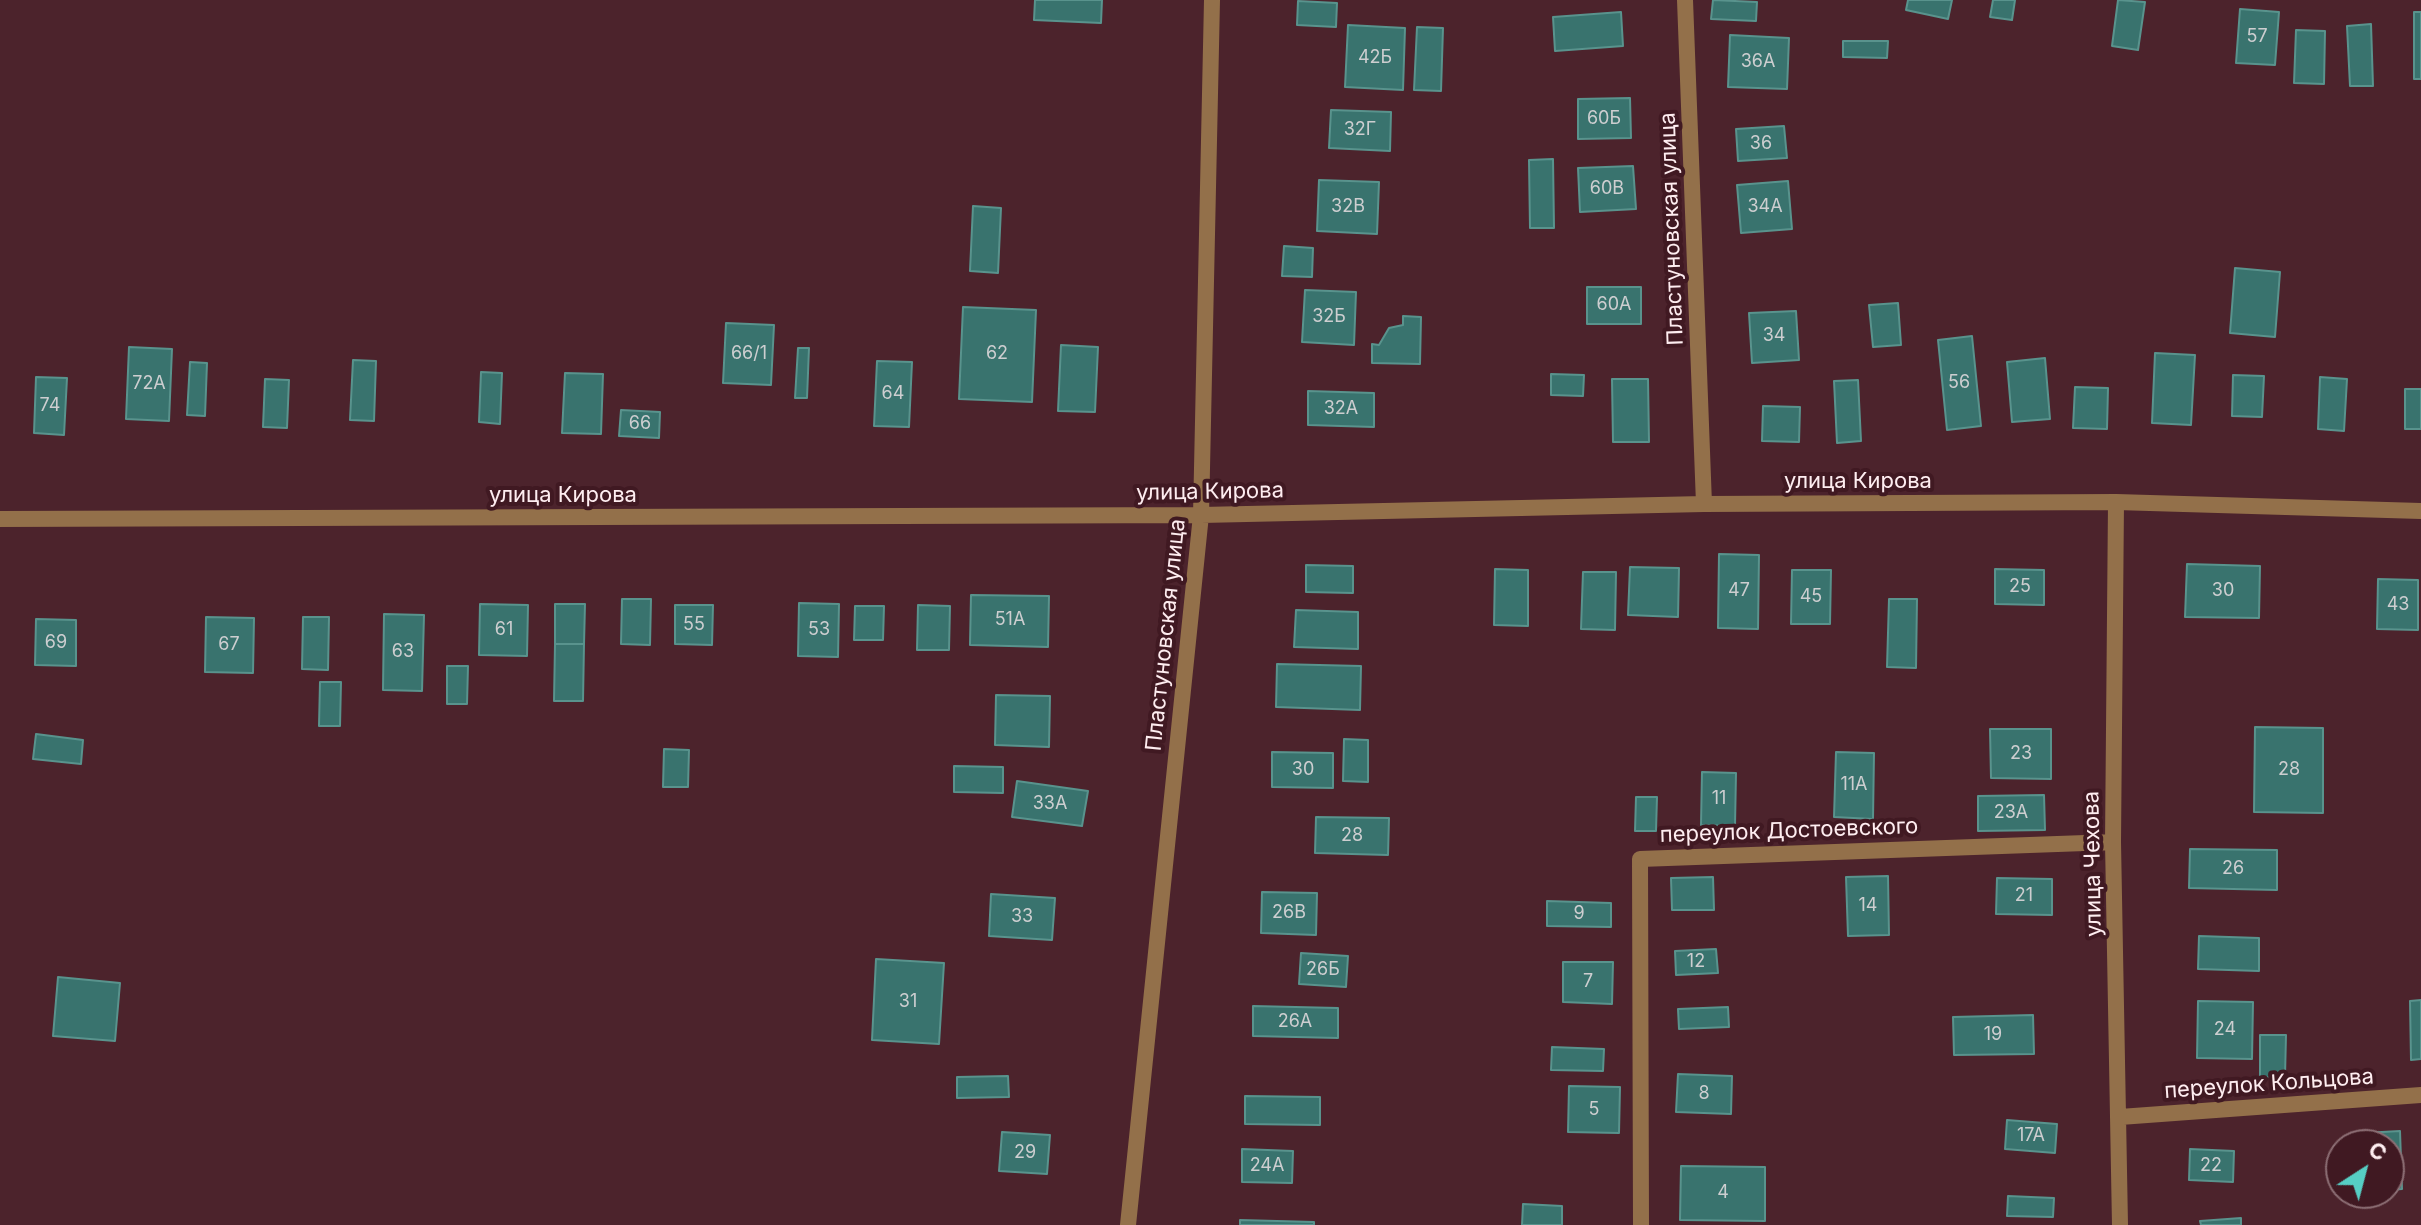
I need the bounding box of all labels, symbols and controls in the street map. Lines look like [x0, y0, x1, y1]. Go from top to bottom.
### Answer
house number: 57 [2246, 26, 2268, 48]
house number: 42Б [1358, 47, 1392, 69]
house number: 36А [1741, 51, 1775, 73]
house number: 60Б [1587, 108, 1621, 130]
street label: Пластуновская улица [1655, 112, 1689, 346]
house number: 32Г [1344, 119, 1376, 141]
house number: 36 [1750, 133, 1772, 155]
house number: 60В [1590, 178, 1624, 200]
house number: 32В [1331, 196, 1365, 218]
house number: 34А [1747, 196, 1783, 218]
house number: 60А [1597, 294, 1631, 316]
house number: 32Б [1312, 306, 1346, 328]
house number: 34 [1763, 325, 1785, 347]
house number: 66/1 [731, 343, 767, 365]
house number: 62 [986, 343, 1008, 365]
house number: 56 [1948, 372, 1970, 394]
house number: 72А [132, 373, 166, 395]
house number: 64 [882, 383, 904, 405]
house number: 74 [40, 395, 60, 417]
house number: 32А [1324, 398, 1358, 420]
house number: 66 [629, 413, 651, 435]
street label: улица Кирова [1784, 468, 1932, 494]
street label: улица Кирова [1136, 478, 1284, 506]
street label: улица Кирова [489, 482, 637, 508]
street label: Пластуновская улица [1141, 518, 1191, 752]
house number: 25 [2009, 576, 2031, 598]
house number: 47 [1728, 580, 1750, 602]
house number: 30 [2212, 580, 2234, 602]
house number: 45 [1800, 586, 1822, 608]
house number: 43 [2387, 594, 2409, 616]
house number: 51А [995, 609, 1025, 631]
house number: 55 [683, 614, 705, 636]
house number: 61 [495, 619, 513, 641]
house number: 53 [808, 619, 830, 641]
house number: 69 [45, 632, 67, 654]
house number: 67 [218, 634, 240, 656]
house number: 63 [392, 641, 414, 663]
house number: 23 [2010, 743, 2032, 765]
house number: 30 [1292, 759, 1314, 781]
house number: 28 [2278, 759, 2300, 781]
house number: 11А [1840, 774, 1868, 796]
house number: 11 [1712, 788, 1726, 810]
street label: улица Чехова [2079, 791, 2107, 937]
house number: 33А [1033, 793, 1067, 815]
house number: 23А [1994, 802, 2028, 824]
street label: переулок Достоевского [1659, 813, 1919, 849]
house number: 28 [1341, 825, 1363, 847]
house number: 26 [2222, 858, 2244, 880]
house number: 21 [2015, 885, 2033, 907]
house number: 14 [1859, 895, 1877, 917]
house number: 26В [1272, 902, 1306, 924]
house number: 9 [1573, 903, 1585, 925]
house number: 33 [1011, 906, 1033, 928]
house number: 12 [1687, 951, 1705, 973]
house number: 26Б [1306, 959, 1340, 981]
house number: 7 [1583, 971, 1593, 993]
house number: 31 [899, 991, 917, 1013]
house number: 26А [1278, 1011, 1312, 1033]
house number: 24 [2214, 1019, 2236, 1041]
house number: 19 [1984, 1024, 2002, 1046]
street label: переулок Кольцова [2163, 1064, 2375, 1104]
house number: 8 [1698, 1083, 1710, 1105]
house number: 5 [1589, 1099, 1599, 1121]
house number: 17А [2017, 1125, 2045, 1147]
north arrow [2325, 1129, 2405, 1209]
text: С [2364, 1136, 2392, 1167]
house number: 29 [1014, 1142, 1036, 1164]
house number: 24А [1250, 1155, 1284, 1177]
house number: 22 [2200, 1155, 2222, 1177]
house number: 4 [1717, 1182, 1729, 1204]

